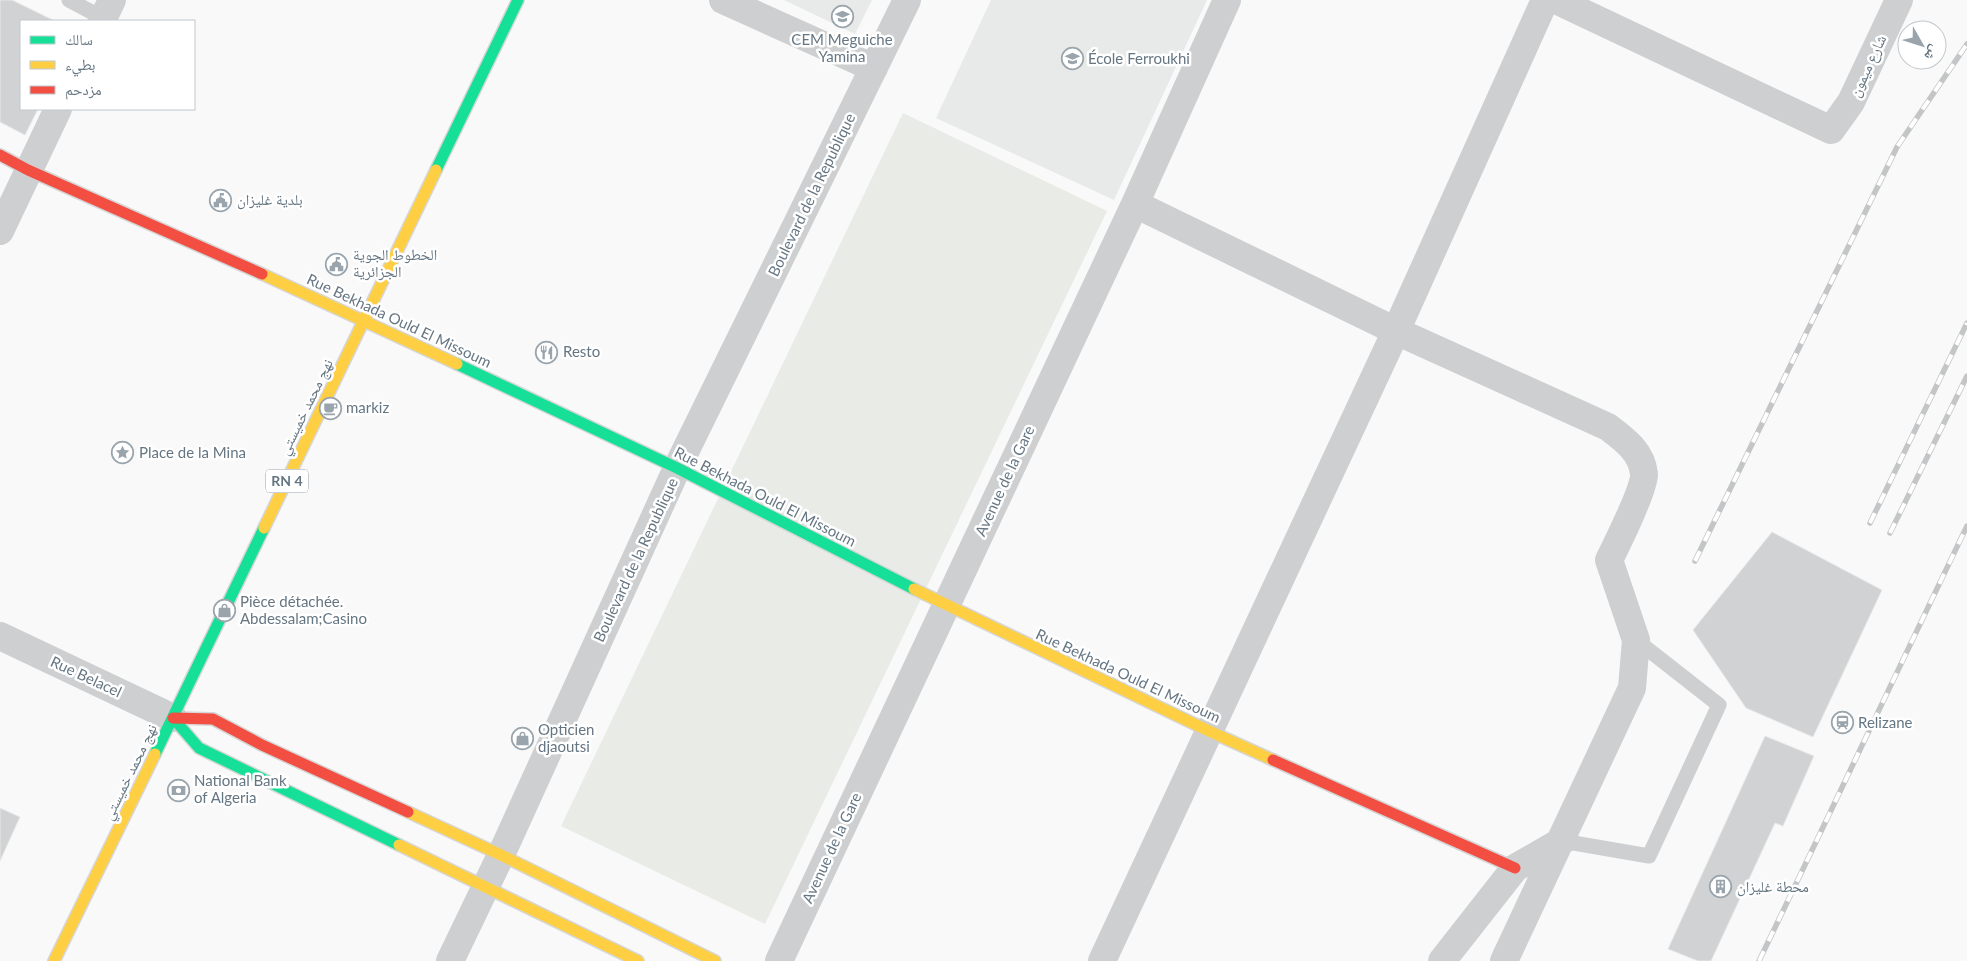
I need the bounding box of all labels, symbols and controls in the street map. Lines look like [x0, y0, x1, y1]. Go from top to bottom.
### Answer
school or university icon: CEM Meguiche Yamina [830, 5, 854, 29]
legend [20, 20, 195, 110]
north arrow [1897, 20, 1947, 70]
text: سالك [65, 30, 93, 48]
place label: CEM Meguiche Yamina [791, 30, 893, 65]
street label: شارع ميمون [1845, 31, 1891, 100]
text: ش [1920, 42, 1944, 65]
school or university icon: École Ferroukhi [1060, 47, 1084, 71]
place label: École Ferroukhi [1088, 49, 1190, 67]
text: بطيء [65, 55, 95, 77]
text: مزدحم [65, 80, 102, 100]
street label: Boulevard de la Republique [764, 110, 858, 279]
public building icon: بلدية غليزان [209, 188, 233, 212]
place label: بلدية غليزان [237, 190, 303, 210]
place label: الخطوط الجوية الجزائرية [353, 245, 437, 281]
public building icon: الخطوط الجوية الجزائرية [325, 252, 349, 276]
street label: Rue Bekhada Ould El Missoum [304, 269, 495, 371]
restaurant icon: Resto [535, 340, 559, 364]
place label: Resto [563, 342, 600, 360]
street label: نهج محمد خميستي [274, 356, 340, 459]
cafe icon: markiz [318, 396, 342, 420]
place label: markiz [346, 398, 389, 416]
street label: Avenue de la Gare [971, 422, 1038, 539]
place icon: Place de la Mina [111, 441, 135, 465]
street label: Rue Bekhada Ould El Missoum [672, 442, 859, 550]
place label: Place de la Mina [139, 443, 246, 461]
road number: RN 4 [266, 470, 308, 492]
street label: Boulevard de la Republique [589, 475, 681, 645]
place label: Pièce détachée. Abdessalam;Casino [240, 592, 367, 627]
shop icon: Pièce détachée. Abdessalam;Casino [212, 599, 236, 623]
street label: Rue Bekhada Ould El Missoum [1033, 624, 1224, 726]
street label: Rue Belacel [48, 652, 125, 700]
station icon: Relizane [1830, 711, 1854, 735]
place label: Relizane [1858, 713, 1913, 731]
place label: Opticien djaoutsi [538, 720, 594, 755]
street label: نهج محمد خميستي [98, 721, 164, 824]
shop icon: Opticien djaoutsi [510, 727, 534, 751]
place label: National Bank of Algeria [194, 771, 287, 806]
bank icon: National Bank of Algeria [166, 778, 190, 802]
street label: Avenue de la Gare [798, 789, 865, 906]
building icon: محطة غليزان [1709, 875, 1733, 899]
place label: محطة غليزان [1737, 877, 1809, 897]

